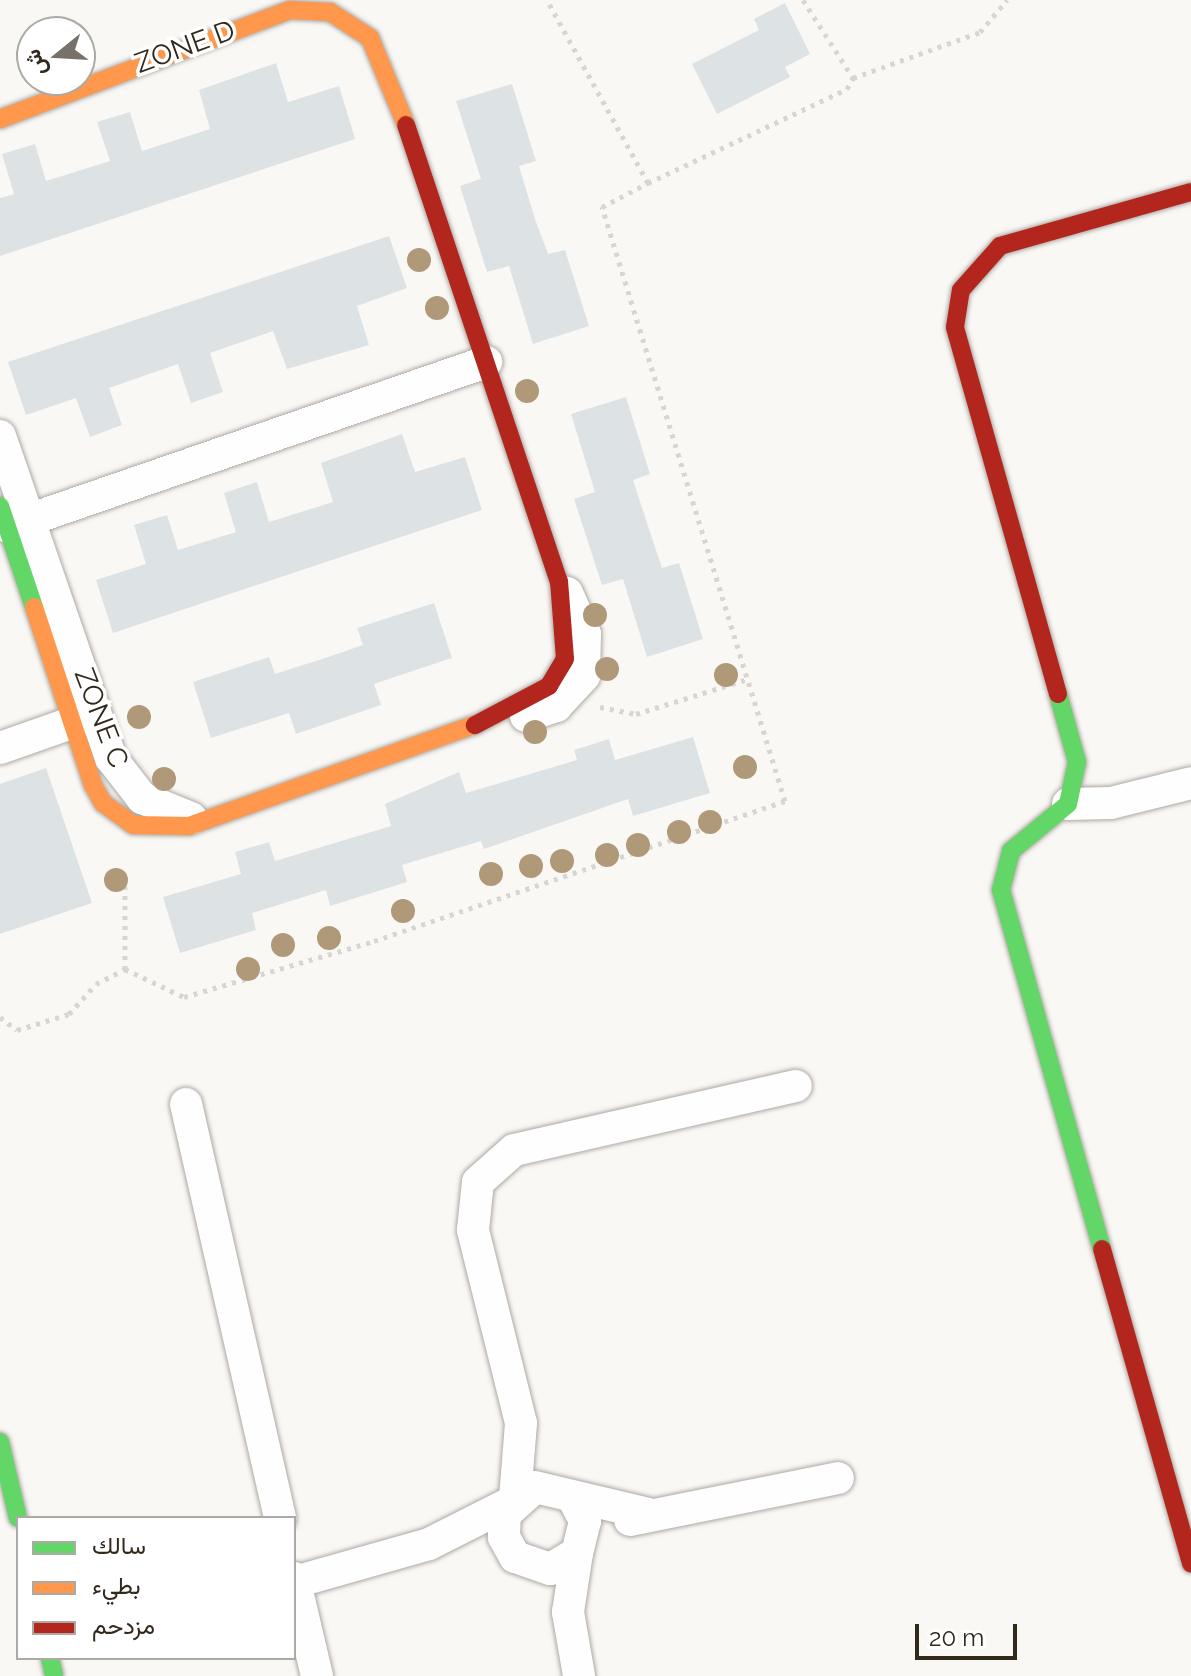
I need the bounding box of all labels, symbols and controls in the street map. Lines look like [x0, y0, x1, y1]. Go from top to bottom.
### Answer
street label: ZONE D [130, 13, 240, 81]
north arrow [16, 16, 96, 96]
text: ش [19, 46, 52, 79]
street label: ZONE C [67, 664, 135, 772]
legend [16, 1516, 296, 1660]
text: سالك [92, 1531, 146, 1560]
text: بطيء [92, 1571, 141, 1600]
scale bar [919, 1608, 1021, 1658]
text: مزدحم [92, 1611, 155, 1640]
text: 20 m [929, 1623, 984, 1652]

